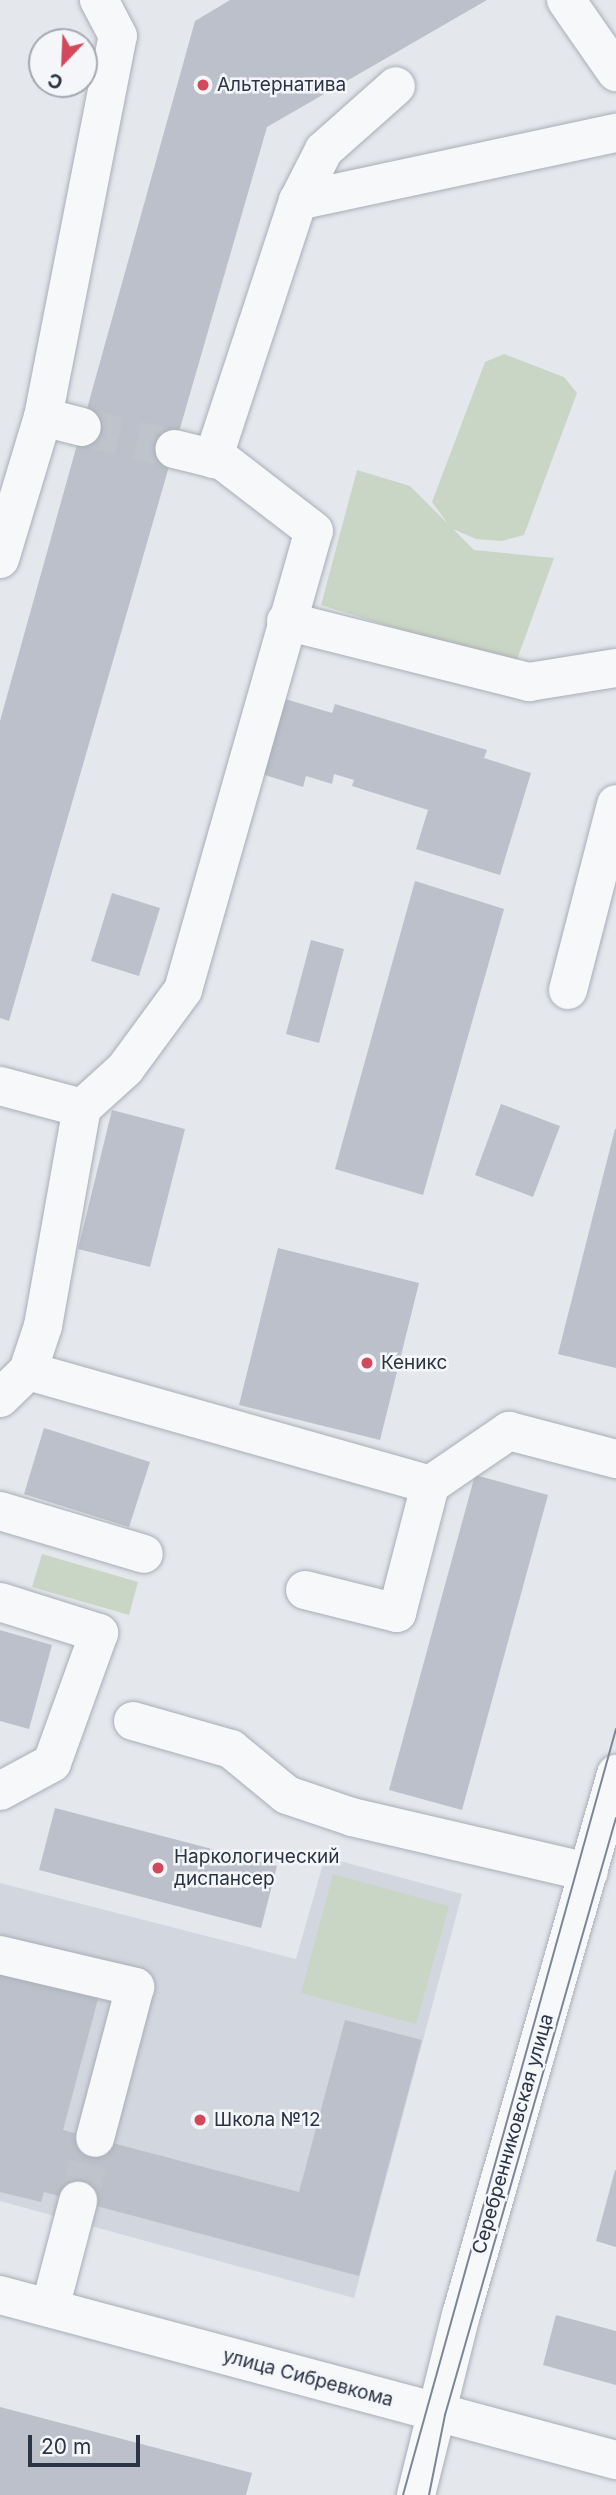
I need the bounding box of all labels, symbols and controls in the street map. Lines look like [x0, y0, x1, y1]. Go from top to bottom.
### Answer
north arrow [28, 28, 98, 98]
text: С [44, 68, 66, 94]
place label: Альтернатива [217, 74, 346, 96]
marker: Альтернатива [195, 77, 211, 93]
place label: Кеникс [381, 1352, 447, 1374]
marker: Кеникс [359, 1355, 375, 1371]
place label: Наркологический диспансер [174, 1846, 339, 1890]
marker: Наркологический диспансер [148, 1858, 168, 1878]
street label: Серебренниковская улица [468, 2011, 558, 2257]
place label: Школа №12 [214, 2109, 320, 2131]
marker: Школа №12 [192, 2112, 208, 2128]
street label: улица Сибревкома [220, 2344, 396, 2412]
scale bar [32, 2422, 144, 2466]
text: 20 m [41, 2434, 91, 2459]

